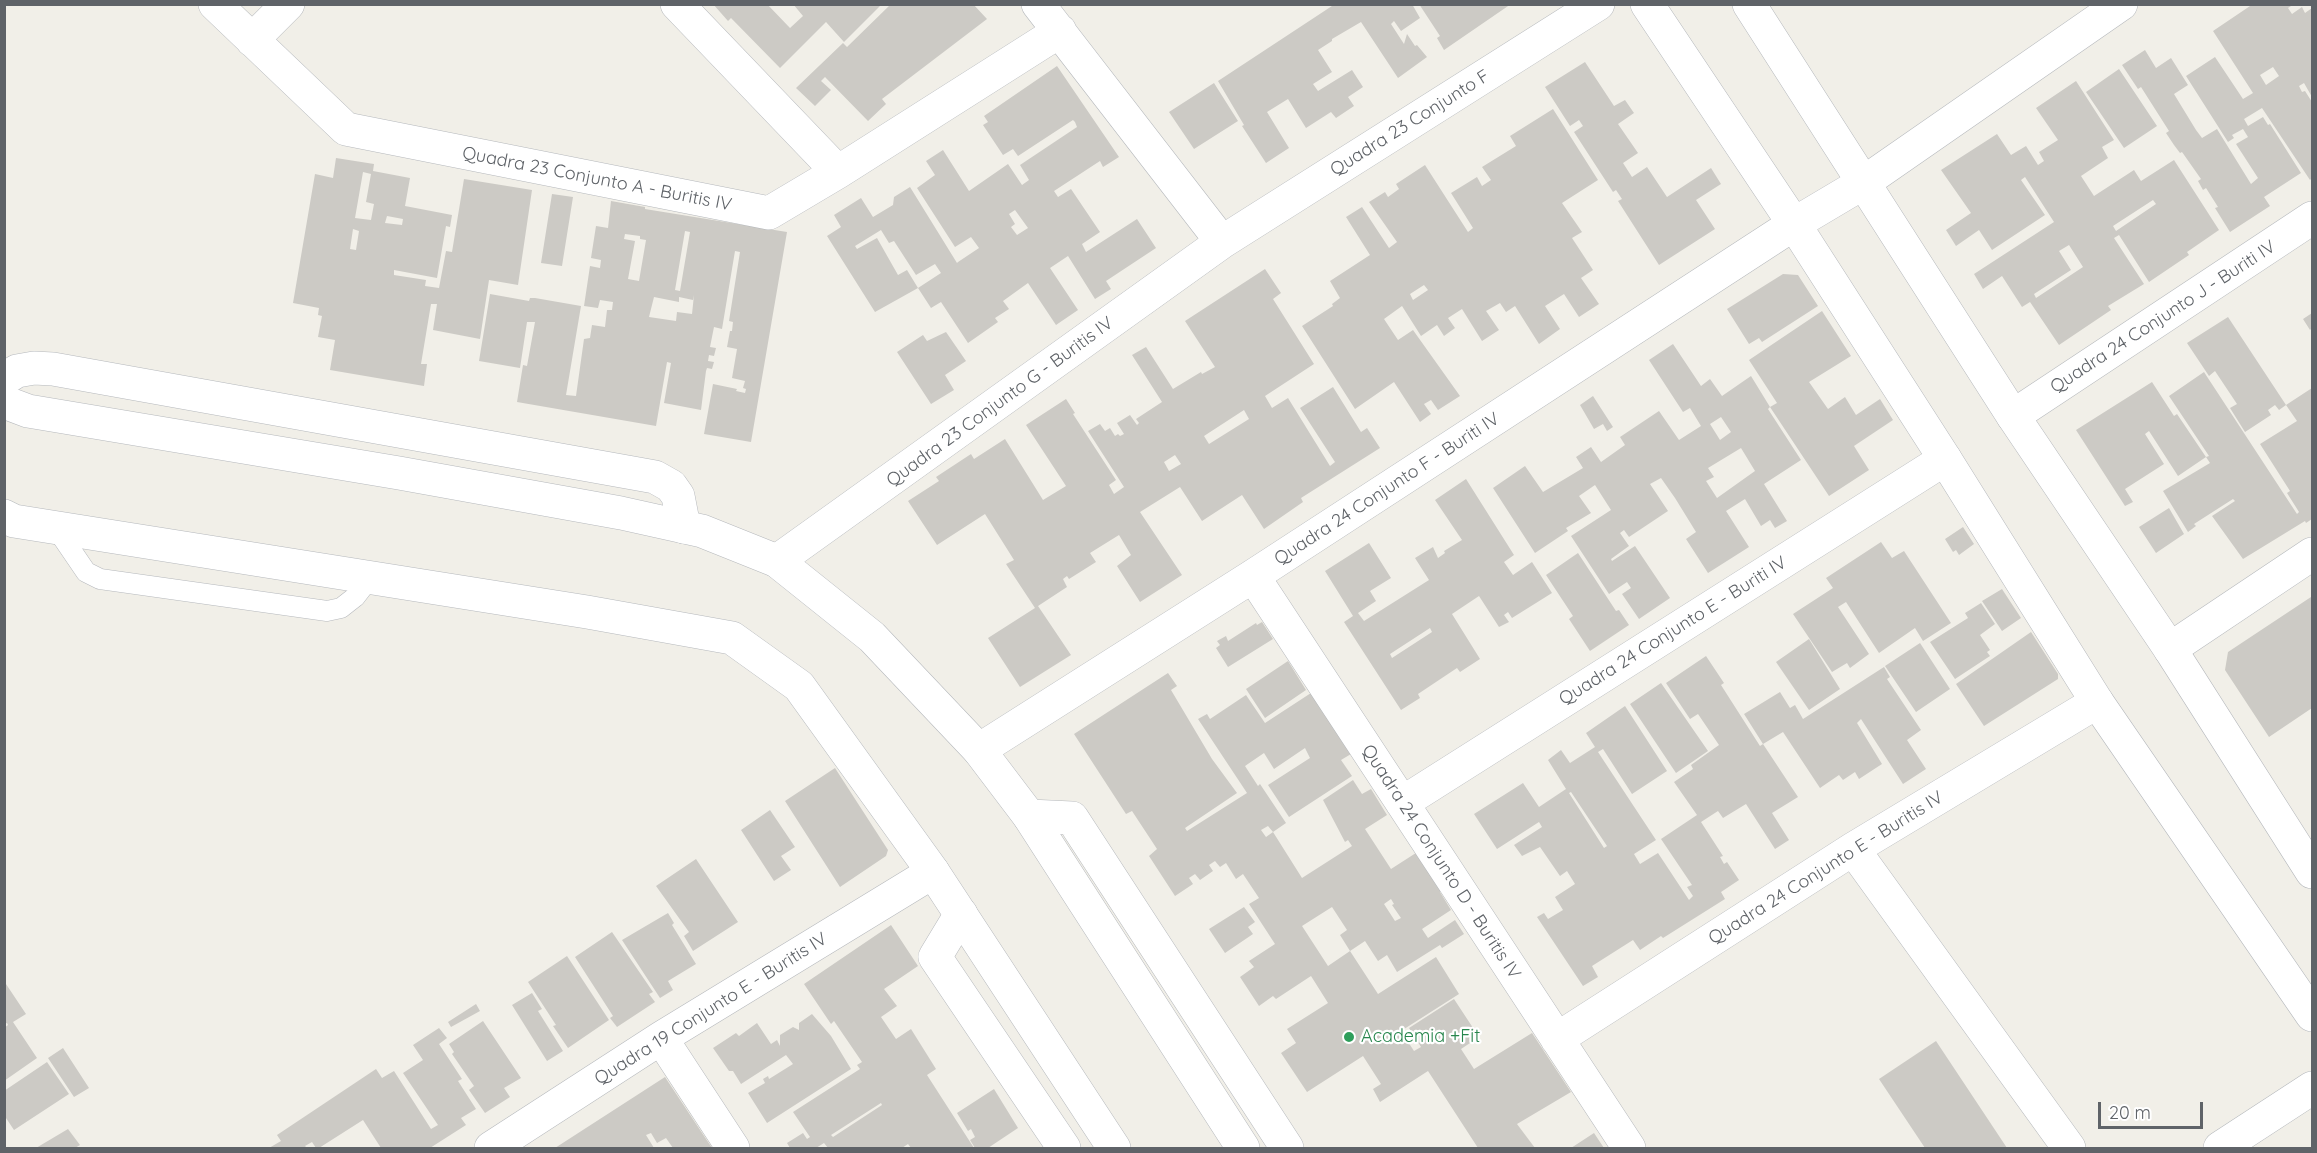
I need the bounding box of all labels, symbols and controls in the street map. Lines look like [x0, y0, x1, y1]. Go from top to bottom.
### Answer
street label: Quadra 23 Conjunto F [1327, 65, 1493, 181]
street label: Quadra 23 Conjunto A - Buritis IV [460, 142, 734, 216]
street label: Quadra 24 Conjunto J - Buriti IV [2046, 236, 2280, 398]
street label: Quadra 23 Conjunto G - Buritis IV [882, 312, 1118, 492]
street label: Quadra 24 Conjunto F - Buriti IV [1270, 408, 1504, 570]
street label: Quadra 24 Conjunto E - Buriti IV [1555, 552, 1791, 710]
street label: Quadra 24 Conjunto D - Buritis IV [1357, 741, 1525, 983]
street label: Quadra 24 Conjunto E - Buritis IV [1705, 787, 1947, 949]
street label: Quadra 19 Conjunto E - Buritis IV [591, 928, 831, 1090]
place label: Academia +Fit [1361, 1026, 1480, 1048]
marker: Academia +Fit [1342, 1030, 1356, 1044]
scale bar [2101, 1090, 2206, 1128]
text: 20 m [2109, 1101, 2151, 1124]

